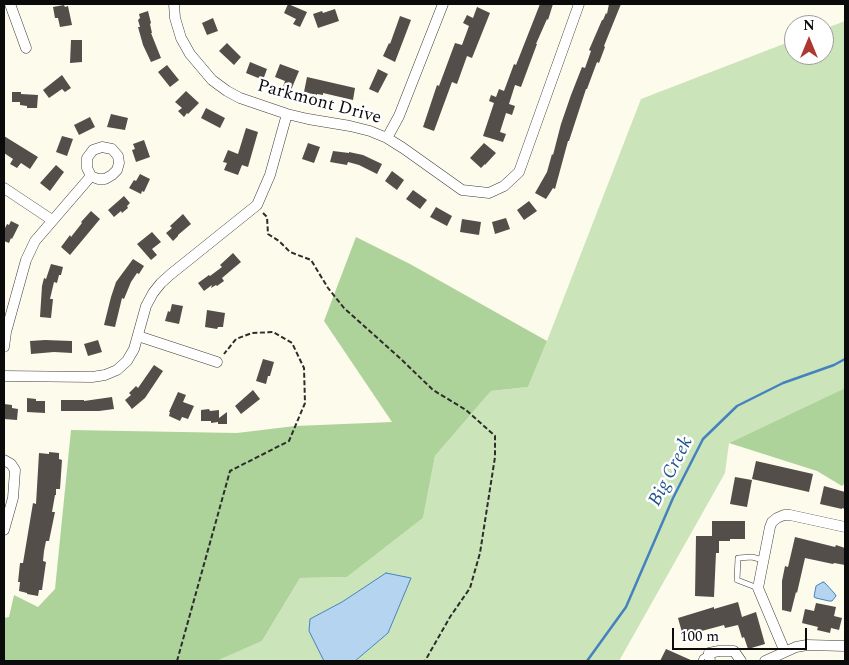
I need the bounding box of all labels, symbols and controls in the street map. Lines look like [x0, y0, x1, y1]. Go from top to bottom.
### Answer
north arrow [784, 15, 834, 65]
text: N [803, 15, 815, 36]
street label: Parkmont Drive [255, 76, 383, 130]
water label: Big Creek [645, 433, 699, 511]
scale bar [674, 618, 809, 650]
text: 100 m [680, 625, 719, 648]

